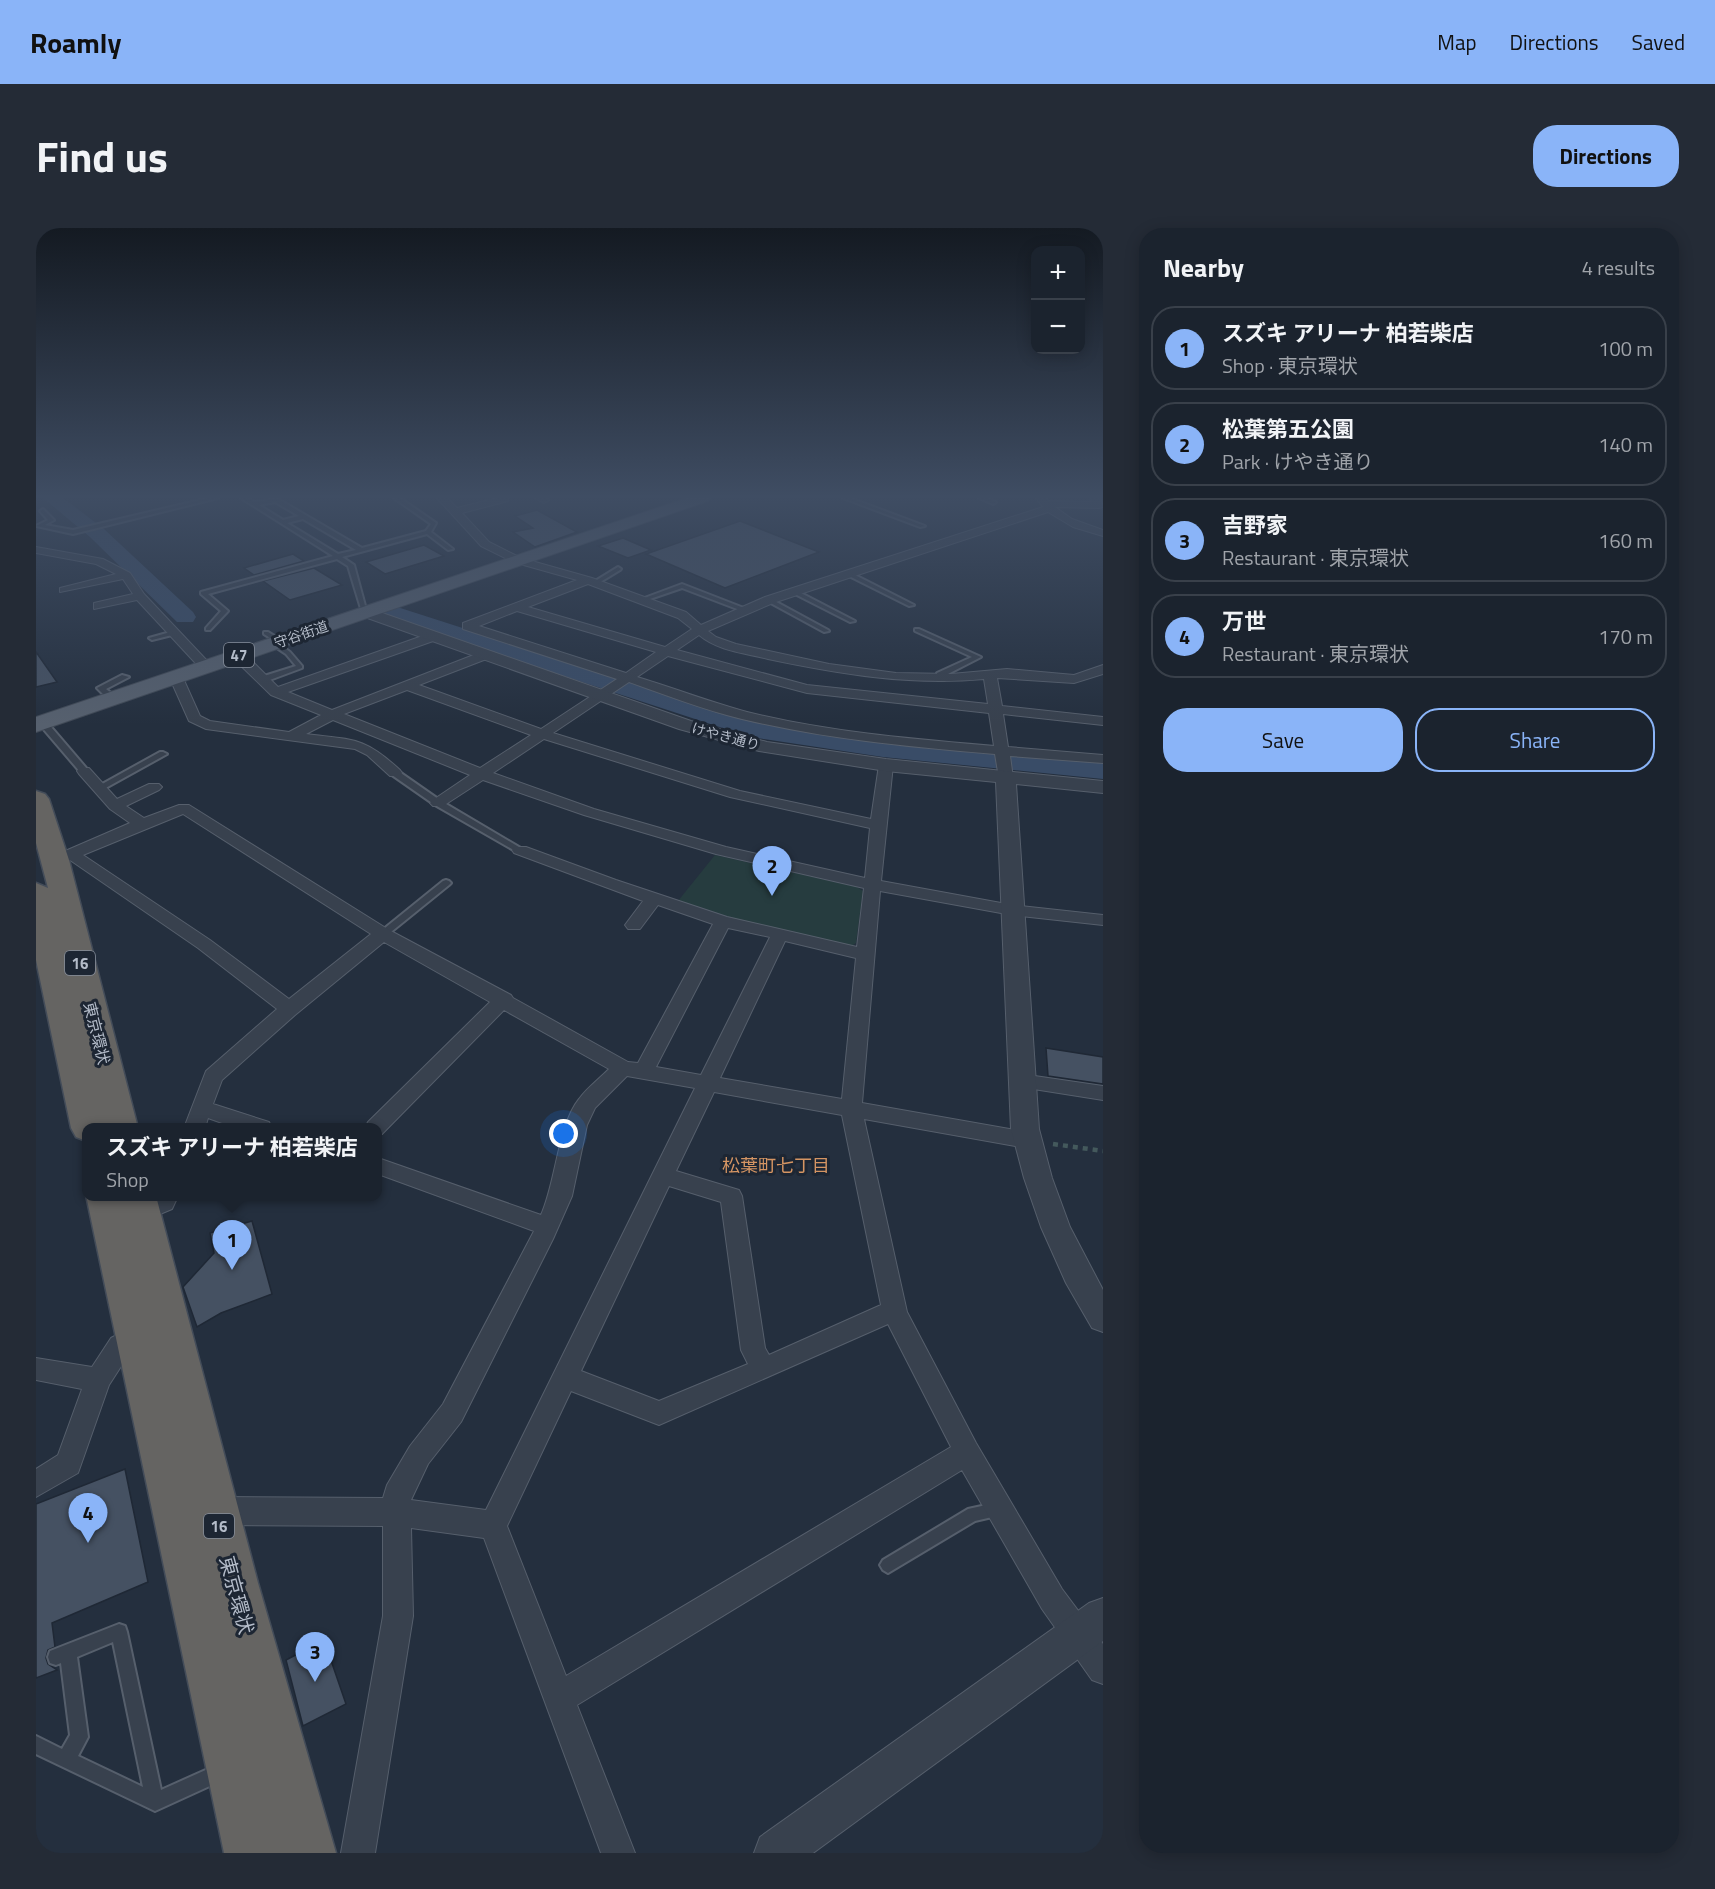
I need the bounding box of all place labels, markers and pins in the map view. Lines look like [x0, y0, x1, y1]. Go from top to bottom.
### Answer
pin: 2 [752, 846, 792, 896]
pin: 1 [212, 1220, 252, 1270]
pin: 4 [68, 1494, 108, 1543]
pin: 3 [296, 1632, 334, 1682]

